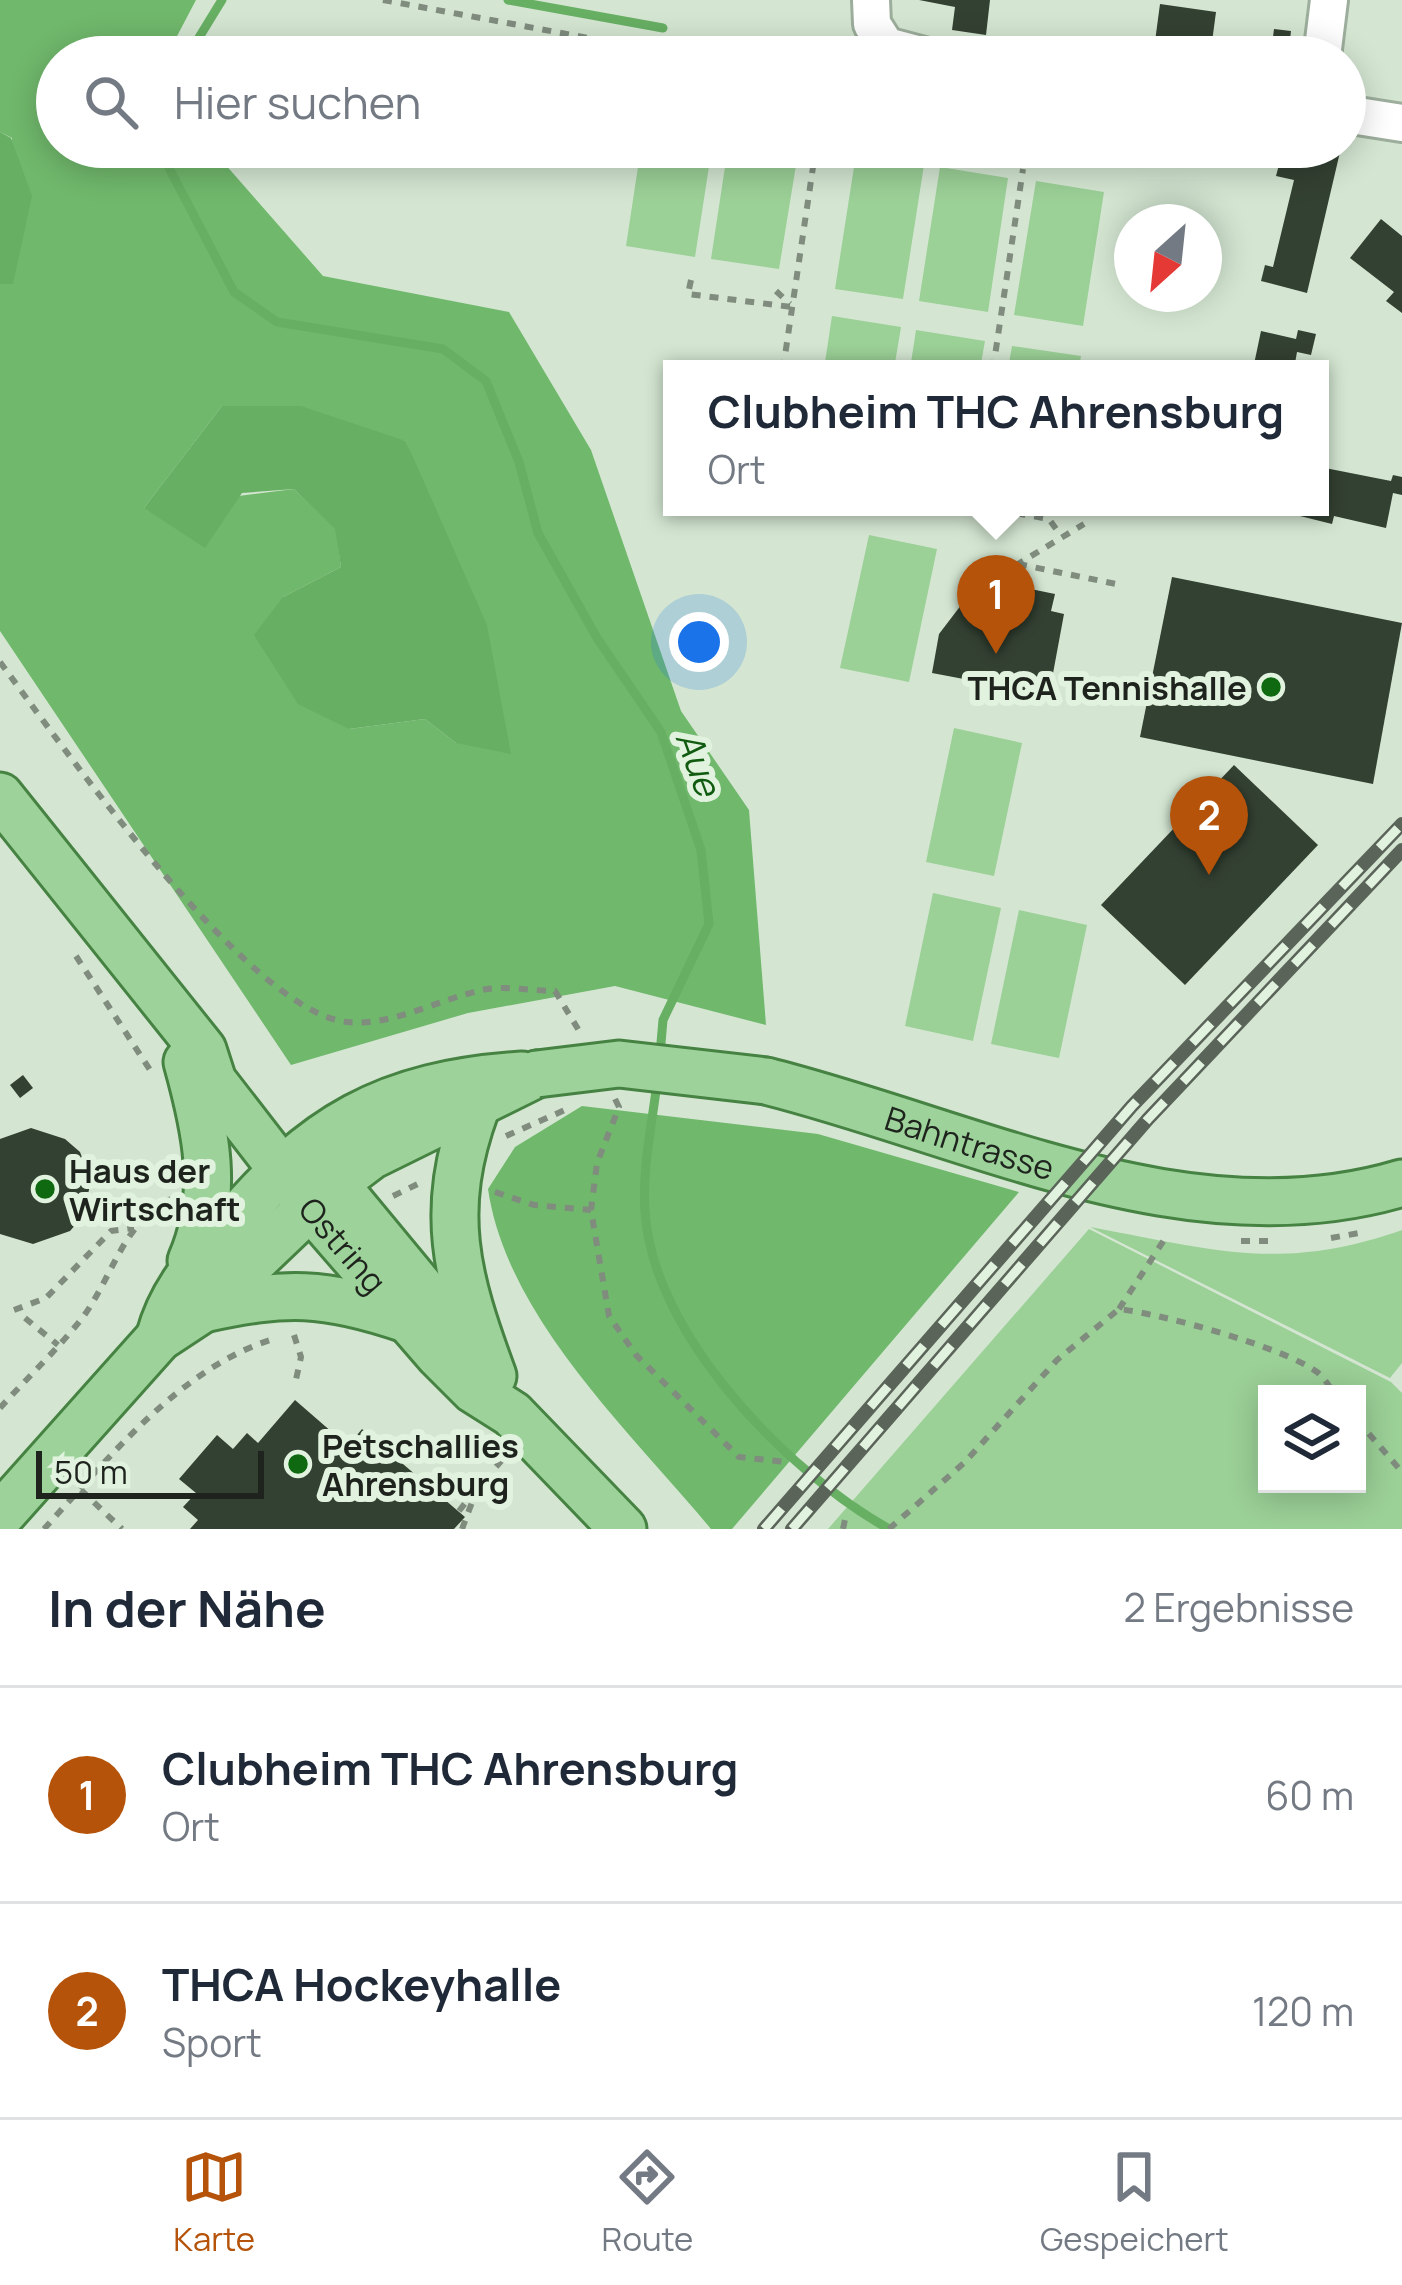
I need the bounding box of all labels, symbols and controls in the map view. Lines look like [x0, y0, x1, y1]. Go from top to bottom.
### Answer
search box [36, 36, 1366, 168]
icon: search [78, 69, 144, 135]
text: Hier suchen [174, 71, 421, 133]
north arrow [1114, 204, 1222, 312]
popup [663, 360, 1329, 516]
text: Clubheim THC Ahrensburg [708, 380, 1284, 442]
text: Ort [708, 442, 766, 496]
pin: 1 [957, 555, 1035, 654]
your location [669, 612, 729, 672]
place label: THCA Tennishalle [968, 665, 1247, 710]
marker: THCA Tennishalle [1258, 674, 1284, 700]
water label: Aue [665, 724, 734, 804]
pin: 2 [1170, 776, 1248, 875]
street label: Bahntrasse [880, 1095, 1059, 1190]
place label: Haus der Wirtschaft [69, 1148, 241, 1231]
marker: Haus der Wirtschaft [32, 1176, 58, 1202]
street label: Ostring [289, 1187, 397, 1302]
map controls [1258, 1385, 1366, 1493]
button: layers [1258, 1385, 1366, 1493]
place label: Petschallies Ahrensburg [322, 1423, 519, 1506]
scale bar [36, 1445, 264, 1498]
text: 50 m [54, 1449, 128, 1494]
marker: Petschallies Ahrensburg [285, 1451, 311, 1477]
text: In der Nähe [48, 1573, 326, 1642]
text: 2 Ergebnisse [1123, 1580, 1354, 1634]
text: Clubheim THC Ahrensburg [162, 1737, 738, 1799]
text: 1 [78, 1768, 96, 1822]
text: 60 m [1265, 1768, 1354, 1822]
text: Ort [162, 1799, 220, 1853]
text: THCA Hockeyhalle [162, 1953, 561, 2015]
text: 2 [75, 1984, 99, 2038]
text: 120 m [1252, 1984, 1354, 2038]
text: Sport [162, 2015, 262, 2069]
tab: Karte [173, 2144, 255, 2261]
tab: Route [602, 2144, 693, 2261]
tab: Gespeichert [1040, 2144, 1229, 2261]

